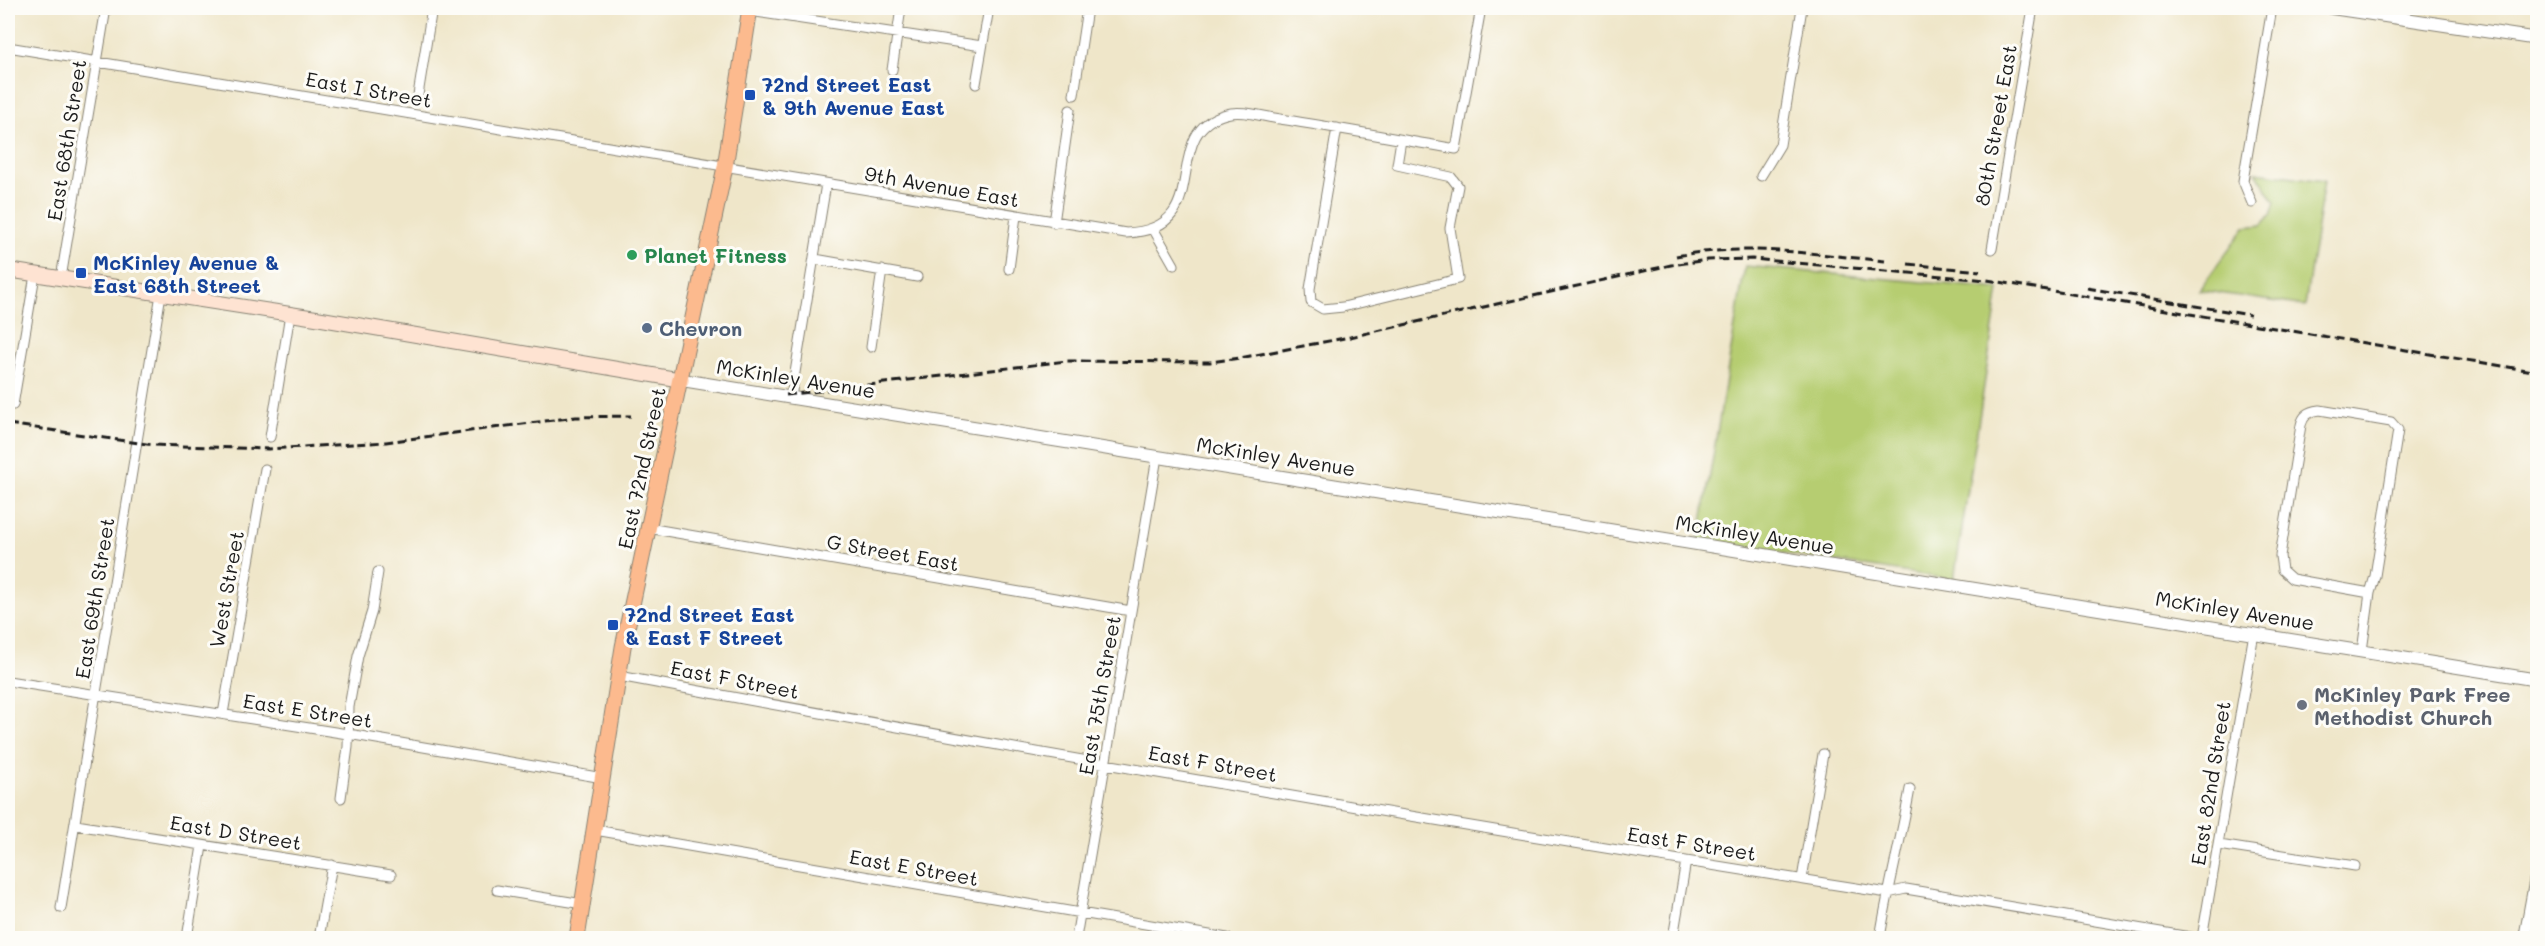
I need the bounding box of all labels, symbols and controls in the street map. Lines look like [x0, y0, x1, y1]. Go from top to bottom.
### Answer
street label: 80th Street East [1968, 42, 2022, 208]
street label: East 68th Street [40, 57, 92, 223]
street label: East I Street [304, 65, 434, 113]
place label: 72nd Street East & 9th Avenue East [762, 71, 945, 120]
marker: 72nd Street East & 9th Avenue East [743, 88, 757, 102]
street label: 9th Avenue East [863, 160, 1021, 212]
place label: Planet Fitness [644, 242, 787, 268]
marker: Planet Fitness [625, 248, 639, 262]
place label: McKinley Avenue & East 68th Street [93, 249, 280, 298]
marker: McKinley Avenue & East 68th Street [74, 266, 88, 280]
place label: Chevron [659, 315, 742, 341]
marker: Chevron [640, 321, 654, 335]
street label: McKinley Avenue [715, 353, 877, 403]
street label: East 72nd Street [611, 385, 671, 551]
street label: McKinley Avenue [1195, 431, 1357, 481]
street label: McKinley Avenue [1674, 509, 1836, 559]
street label: East 69th Street [68, 516, 120, 680]
street label: West Street [203, 528, 249, 650]
street label: G Street East [825, 528, 961, 576]
street label: McKinley Avenue [2154, 585, 2316, 635]
place label: 72nd Street East & East F Street [625, 601, 795, 650]
street label: East 75th Street [1072, 613, 1126, 777]
marker: 72nd Street East & East F Street [606, 618, 620, 632]
street label: East F Street [669, 654, 801, 704]
place label: McKinley Park Free Methodist Church [2314, 681, 2510, 730]
street label: East E Street [242, 687, 374, 733]
marker: McKinley Park Free Methodist Church [2295, 698, 2309, 712]
street label: East 82nd Street [2184, 699, 2236, 867]
street label: East F Street [1147, 739, 1279, 787]
street label: East D Street [168, 809, 304, 855]
street label: East F Street [1626, 820, 1758, 866]
street label: East E Street [848, 843, 980, 891]

